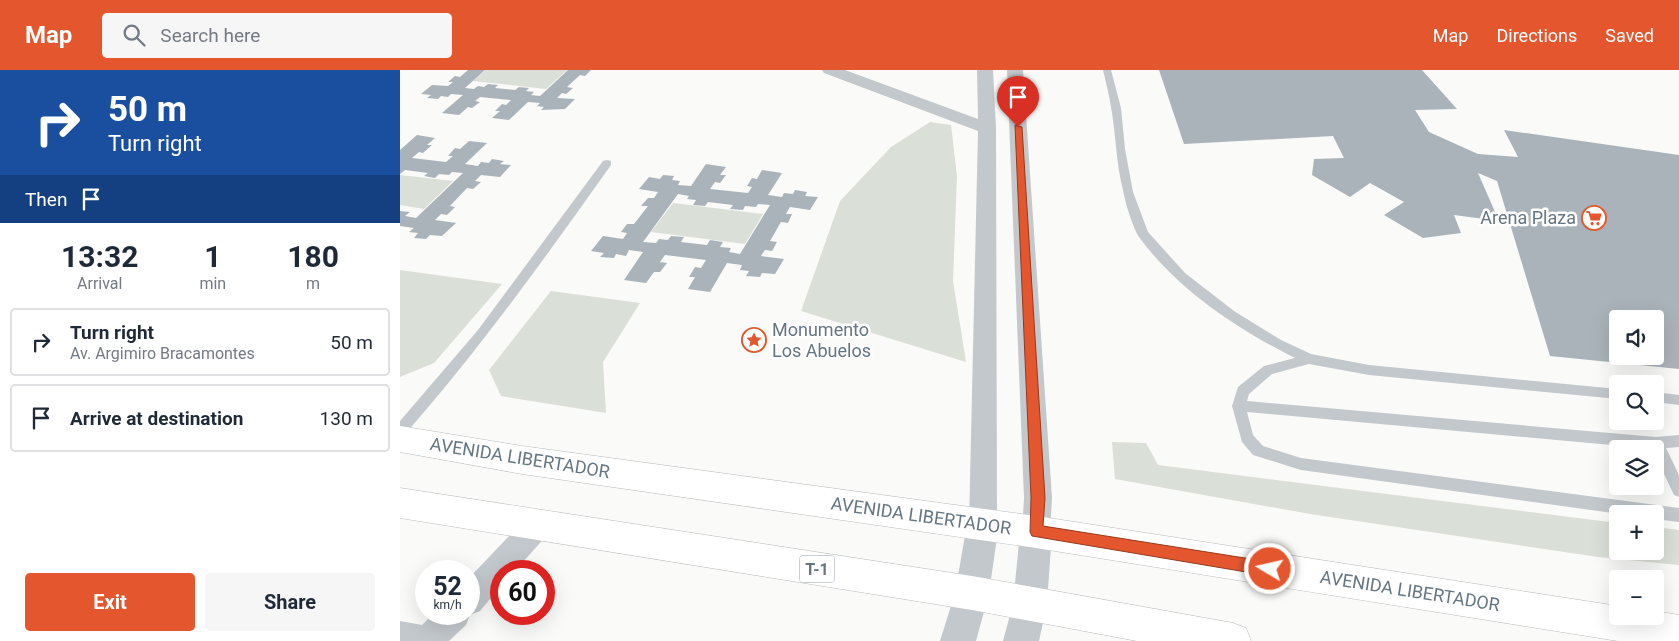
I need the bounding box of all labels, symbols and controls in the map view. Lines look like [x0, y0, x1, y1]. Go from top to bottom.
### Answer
search box [102, 13, 452, 58]
text: Map [25, 21, 72, 49]
icon: search [120, 21, 148, 49]
text: Search here [160, 24, 260, 47]
text: Map [1433, 25, 1468, 46]
text: Directions [1496, 25, 1577, 46]
text: Saved [1605, 25, 1654, 46]
pin [997, 76, 1039, 127]
icon: arrive [1004, 83, 1032, 111]
text: 50 m [108, 89, 187, 130]
icon: right [25, 90, 90, 155]
text: Turn right [108, 131, 202, 156]
icon: arrive [77, 185, 105, 213]
text: Then [25, 188, 67, 211]
supermarket icon: Arena Plaza [1581, 205, 1607, 231]
place label: Arena Plaza [1480, 207, 1576, 228]
text: 13:32 [61, 239, 138, 274]
text: 1 [204, 239, 221, 274]
text: 180 [287, 239, 339, 274]
text: Arrival [77, 274, 122, 293]
text: min [199, 274, 226, 293]
text: m [306, 274, 320, 293]
map controls [1609, 310, 1664, 625]
button: sound [1609, 310, 1664, 365]
place label: Monumento Los Abuelos [772, 319, 871, 361]
text: Turn right [70, 321, 154, 344]
place icon: Monumento Los Abuelos [741, 327, 767, 353]
icon: right [27, 328, 55, 356]
text: 50 m [330, 331, 373, 354]
text: Av. Argimiro Bracamontes [70, 344, 255, 363]
button: search [1609, 375, 1664, 430]
icon: arrive [27, 404, 55, 432]
text: Arrive at destination [70, 407, 243, 430]
text: 130 m [320, 407, 373, 430]
street label: AVENIDA LIBERTADOR [429, 433, 611, 482]
button: layers [1609, 440, 1664, 495]
street label: AVENIDA LIBERTADOR [830, 492, 1013, 539]
button: + [1609, 505, 1664, 560]
position arrow [1243, 542, 1295, 594]
road number: T-1 [800, 556, 834, 582]
speed limit sign: 60 [490, 560, 555, 625]
street label: AVENIDA LIBERTADOR [1319, 566, 1501, 615]
button: − [1609, 570, 1664, 625]
text: 52 [433, 572, 462, 601]
button: Exit [25, 573, 195, 631]
button: Share [205, 573, 375, 631]
text: km/h [433, 598, 462, 612]

